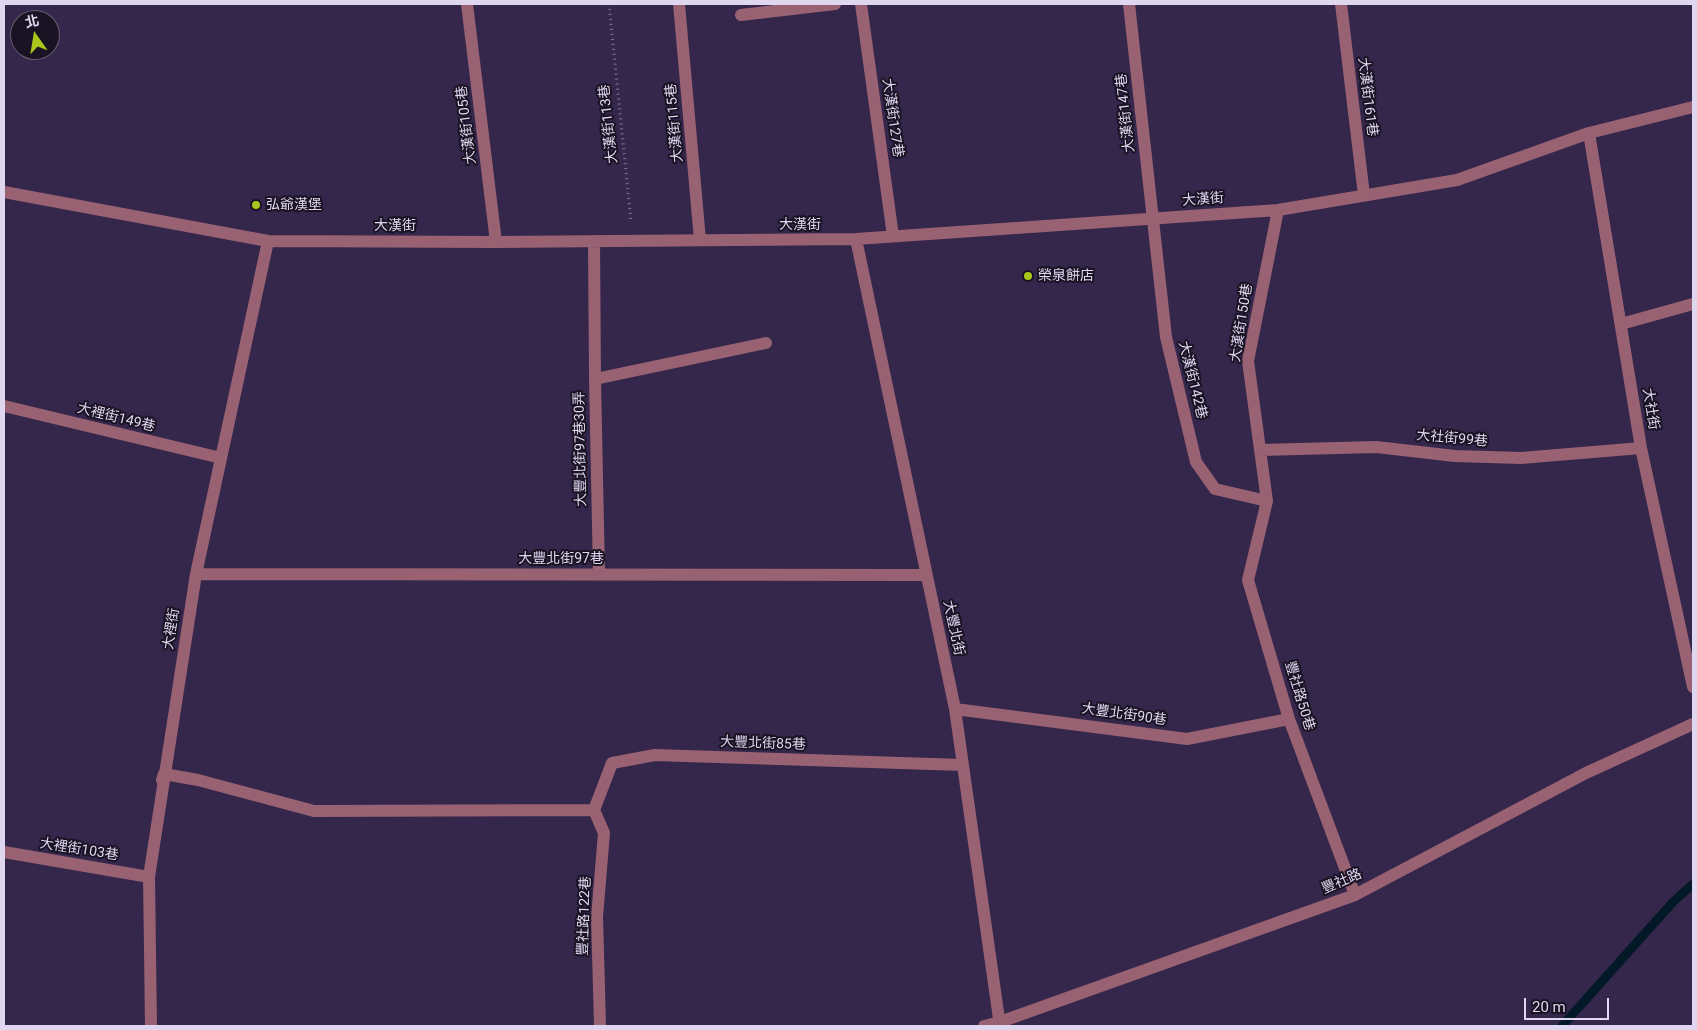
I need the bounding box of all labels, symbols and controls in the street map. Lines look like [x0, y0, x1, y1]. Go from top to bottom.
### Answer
north arrow [10, 10, 60, 60]
text: 北 [23, 12, 40, 31]
street label: 大漢街161巷 [1354, 56, 1380, 138]
street label: 大漢街147巷 [1113, 73, 1139, 153]
street label: 大漢街127巷 [878, 77, 906, 159]
street label: 大漢街115巷 [663, 83, 687, 163]
street label: 大漢街105巷 [454, 84, 480, 166]
street label: 大漢街113巷 [596, 84, 622, 164]
street label: 大漢街 [1181, 190, 1225, 210]
place label: 弘爺漢堡 [266, 197, 322, 213]
marker: 弘爺漢堡 [250, 199, 262, 211]
street label: 大漢街 [779, 217, 821, 233]
street label: 大漢街 [374, 218, 416, 234]
place label: 榮泉餅店 [1038, 268, 1094, 284]
marker: 榮泉餅店 [1022, 270, 1034, 282]
street label: 大漢街150巷 [1227, 282, 1257, 364]
street label: 大漢街142巷 [1174, 339, 1210, 421]
street label: 大社街 [1638, 387, 1662, 431]
street label: 大豐北街97巷30弄 [572, 391, 590, 507]
street label: 大裡街149巷 [75, 400, 157, 436]
street label: 大社街99巷 [1416, 428, 1488, 450]
street label: 大豐北街97巷 [518, 551, 604, 567]
street label: 大豐北街 [939, 599, 967, 657]
street label: 大裡街 [160, 607, 184, 651]
street label: 豐社路50巷 [1280, 659, 1318, 733]
street label: 大豐北街90巷 [1080, 701, 1168, 729]
street label: 大豐北街85巷 [720, 734, 806, 754]
street label: 大裡街103巷 [38, 835, 120, 865]
street label: 豐社路 [1319, 866, 1365, 898]
street label: 豐社路122巷 [575, 876, 595, 956]
scale bar [1527, 988, 1612, 1020]
text: 20 m [1532, 998, 1566, 1016]

